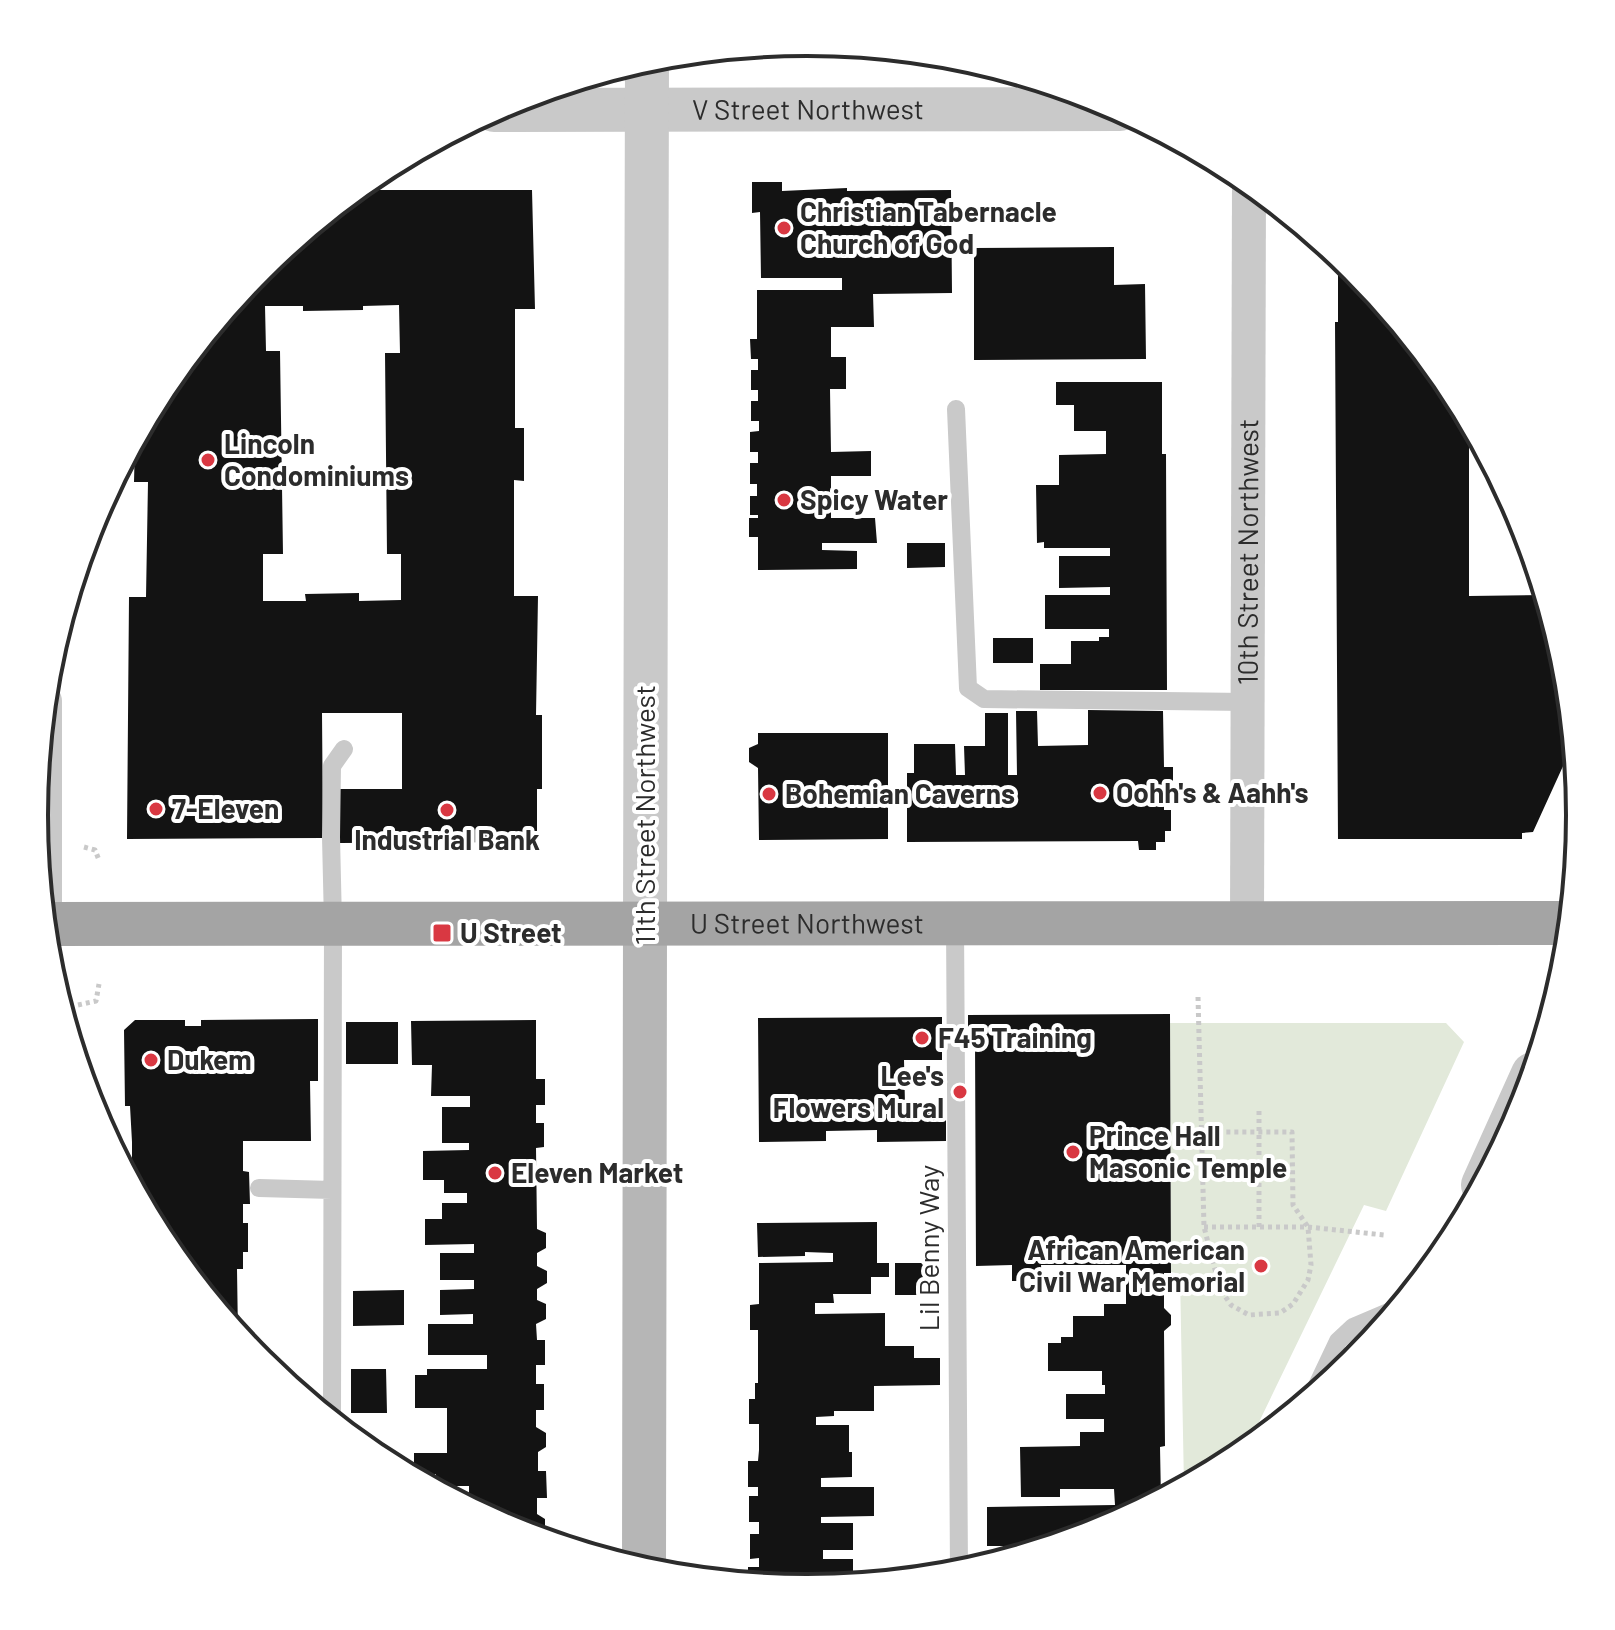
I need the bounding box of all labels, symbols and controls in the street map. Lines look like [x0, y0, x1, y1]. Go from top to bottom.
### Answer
street label: V Street Northwest [692, 91, 924, 126]
place label: Christian Tabernacle Church of God [800, 194, 1057, 260]
marker: Christian Tabernacle Church of God [775, 219, 793, 237]
street label: 10th Street Northwest [1230, 419, 1264, 685]
place label: Lincoln Condominiums [224, 426, 409, 492]
marker: Lincoln Condominiums [199, 451, 217, 469]
place label: Spicy Water [800, 482, 948, 516]
marker: Spicy Water [775, 491, 793, 509]
street label: 11th Street Northwest [627, 685, 661, 945]
place label: Oohh's & Aahh's [1116, 775, 1309, 809]
place label: Bohemian Caverns [785, 776, 1015, 810]
marker: Oohh's & Aahh's [1091, 784, 1109, 802]
marker: Bohemian Caverns [760, 785, 778, 803]
place label: 7-Eleven [172, 791, 279, 825]
marker: 7-Eleven [147, 800, 165, 818]
marker: Industrial Bank [438, 801, 456, 819]
place label: Industrial Bank [354, 822, 540, 856]
street label: U Street Northwest [690, 905, 924, 940]
place label: U Street [460, 915, 562, 949]
marker: U Street [431, 922, 453, 944]
place label: F45 Training [938, 1020, 1092, 1054]
marker: F45 Training [913, 1029, 931, 1047]
place label: Dukem [167, 1042, 252, 1076]
marker: Dukem [142, 1051, 160, 1069]
place label: Lee's Flowers Mural [773, 1058, 944, 1124]
marker: Lee's Flowers Mural [951, 1083, 969, 1101]
place label: Prince Hall Masonic Temple [1089, 1118, 1287, 1184]
marker: Prince Hall Masonic Temple [1064, 1143, 1082, 1161]
place label: Eleven Market [511, 1155, 683, 1189]
marker: Eleven Market [486, 1164, 504, 1182]
street label: Lil Benny Way [911, 1165, 945, 1331]
place label: African American Civil War Memorial [1019, 1232, 1245, 1298]
marker: African American Civil War Memorial [1252, 1257, 1270, 1275]

